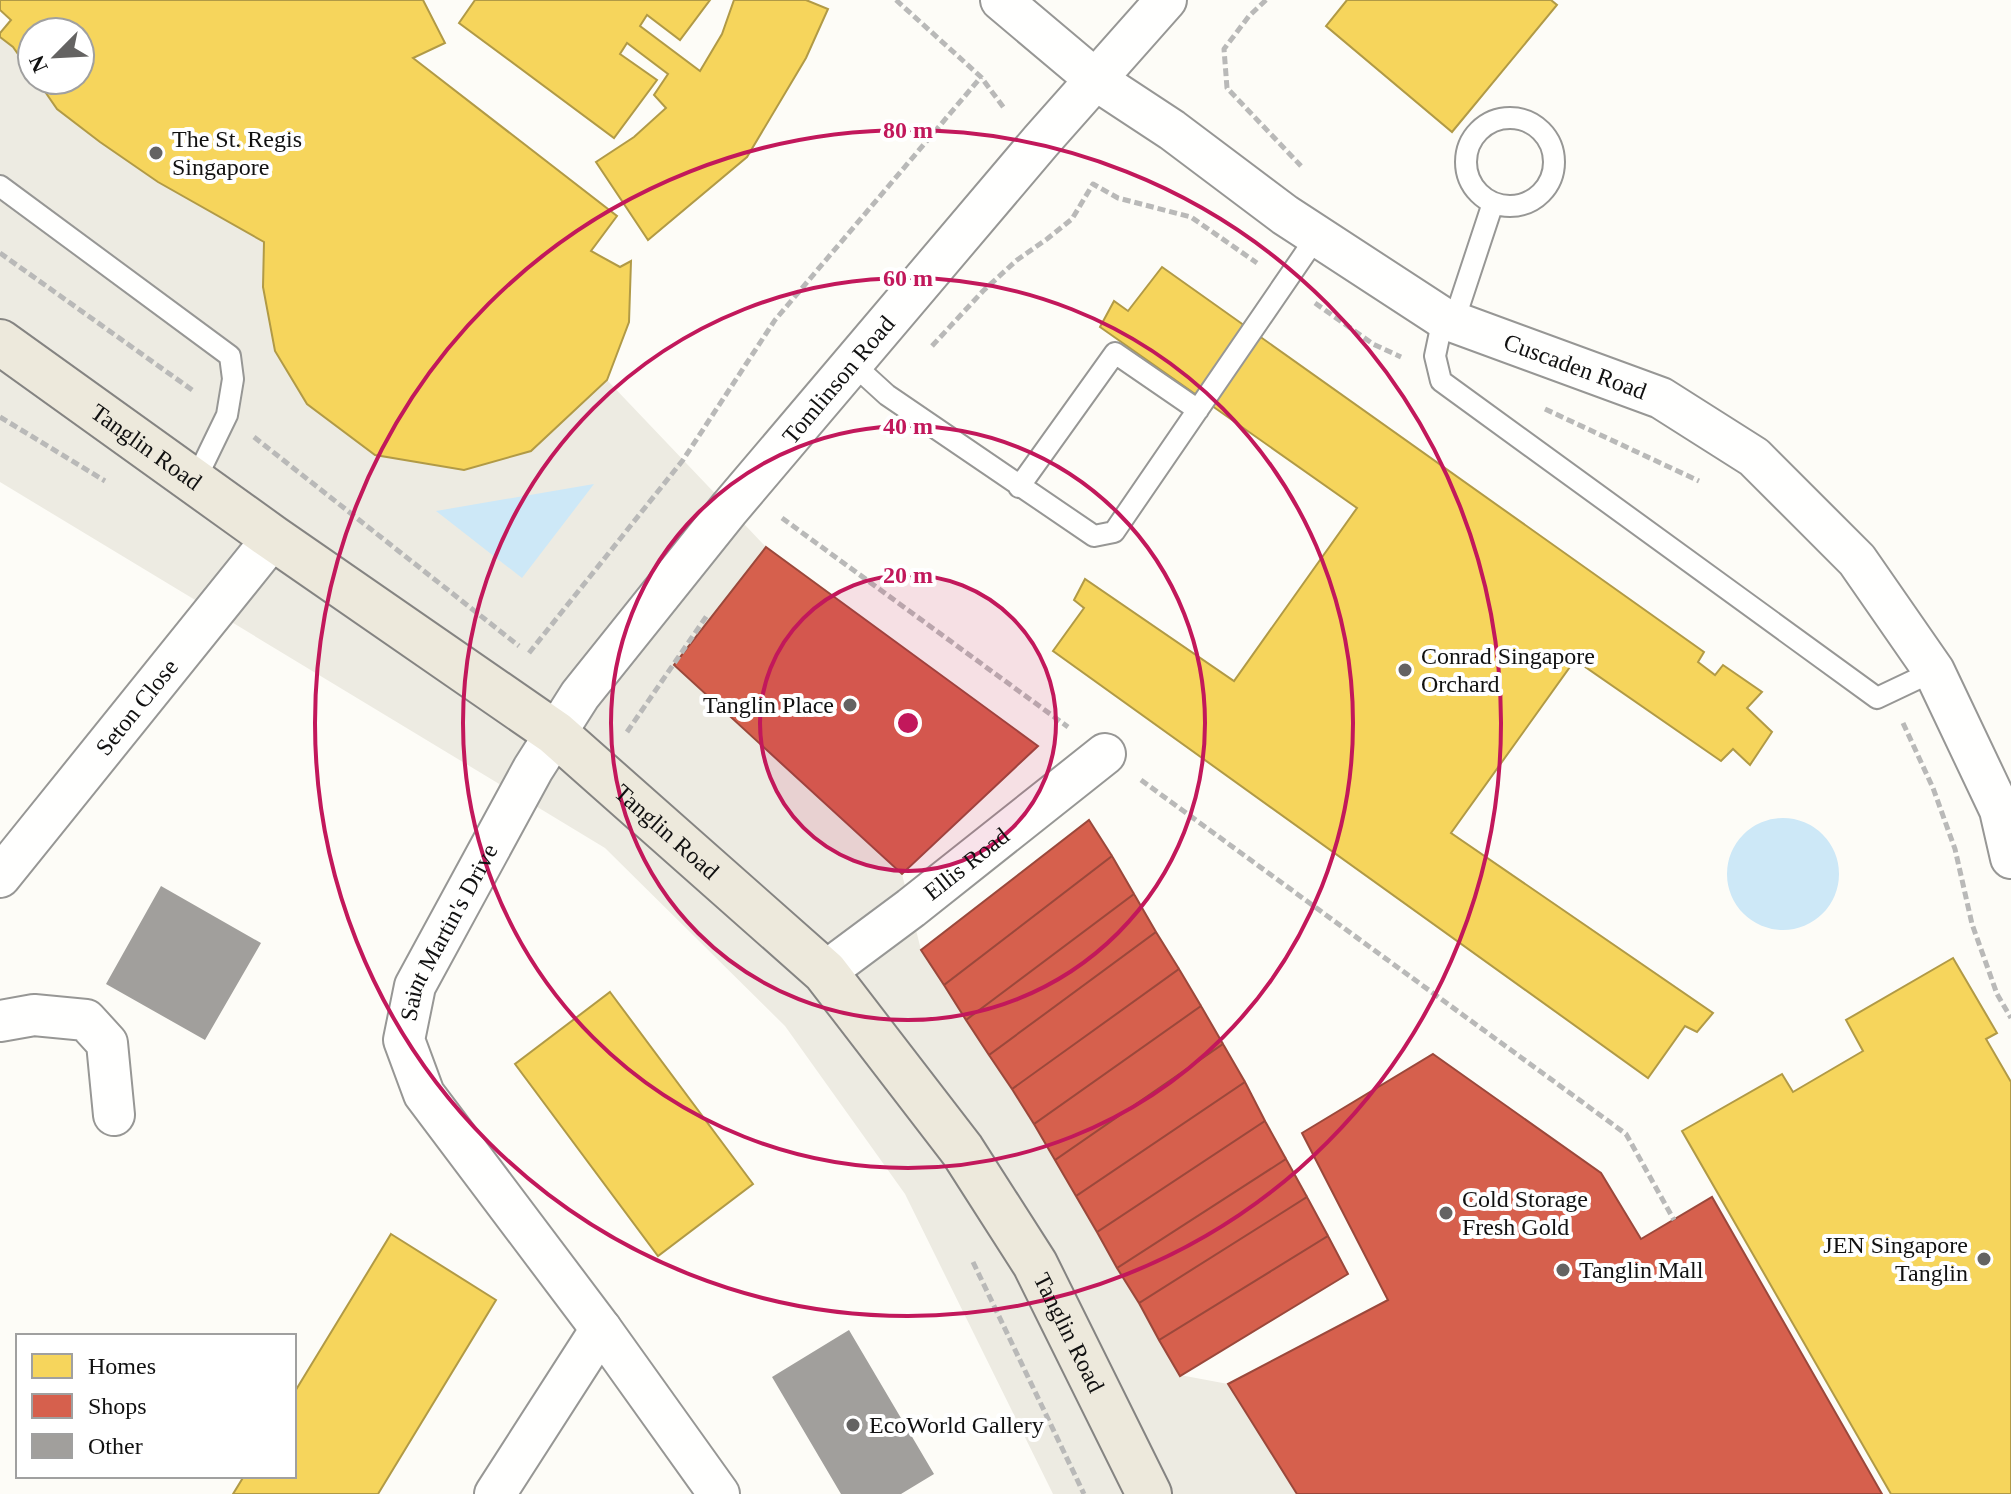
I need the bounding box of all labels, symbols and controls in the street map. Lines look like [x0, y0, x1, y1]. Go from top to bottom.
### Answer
north arrow [16, 16, 96, 96]
text: N [23, 51, 53, 76]
text: 80 m [883, 117, 933, 143]
place label: The St. Regis Singapore [172, 126, 302, 180]
marker: The St. Regis Singapore [147, 144, 165, 162]
text: 60 m [883, 265, 933, 291]
street label: Tomlinson Road [777, 311, 900, 449]
street label: Cuscaden Road [1500, 328, 1650, 405]
street label: Tanglin Road [86, 399, 206, 495]
text: 40 m [883, 413, 933, 439]
text: 20 m [883, 562, 933, 588]
place label: Conrad Singapore Orchard [1421, 643, 1595, 697]
street label: Seton Close [90, 654, 183, 760]
marker: Conrad Singapore Orchard [1396, 661, 1414, 679]
place label: Tanglin Place [703, 692, 834, 718]
marker: Tanglin Place [841, 696, 859, 714]
centre of rings [894, 709, 922, 737]
street label: Tanglin Road [609, 779, 724, 885]
street label: Ellis Road [919, 822, 1014, 905]
street label: Saint Martin's Drive [395, 839, 503, 1023]
place label: Cold Storage Fresh Gold [1462, 1186, 1588, 1240]
marker: Cold Storage Fresh Gold [1437, 1204, 1455, 1222]
place label: JEN Singapore Tanglin [1823, 1232, 1968, 1286]
marker: JEN Singapore Tanglin [1975, 1250, 1993, 1268]
place label: Tanglin Mall [1579, 1257, 1704, 1283]
marker: Tanglin Mall [1554, 1261, 1572, 1279]
street label: Tanglin Road [1029, 1269, 1109, 1396]
legend [16, 1334, 296, 1478]
text: Homes [88, 1353, 156, 1379]
text: Shops [88, 1393, 147, 1419]
place label: EcoWorld Gallery [869, 1412, 1044, 1438]
marker: EcoWorld Gallery [844, 1416, 862, 1434]
text: Other [88, 1433, 143, 1459]

